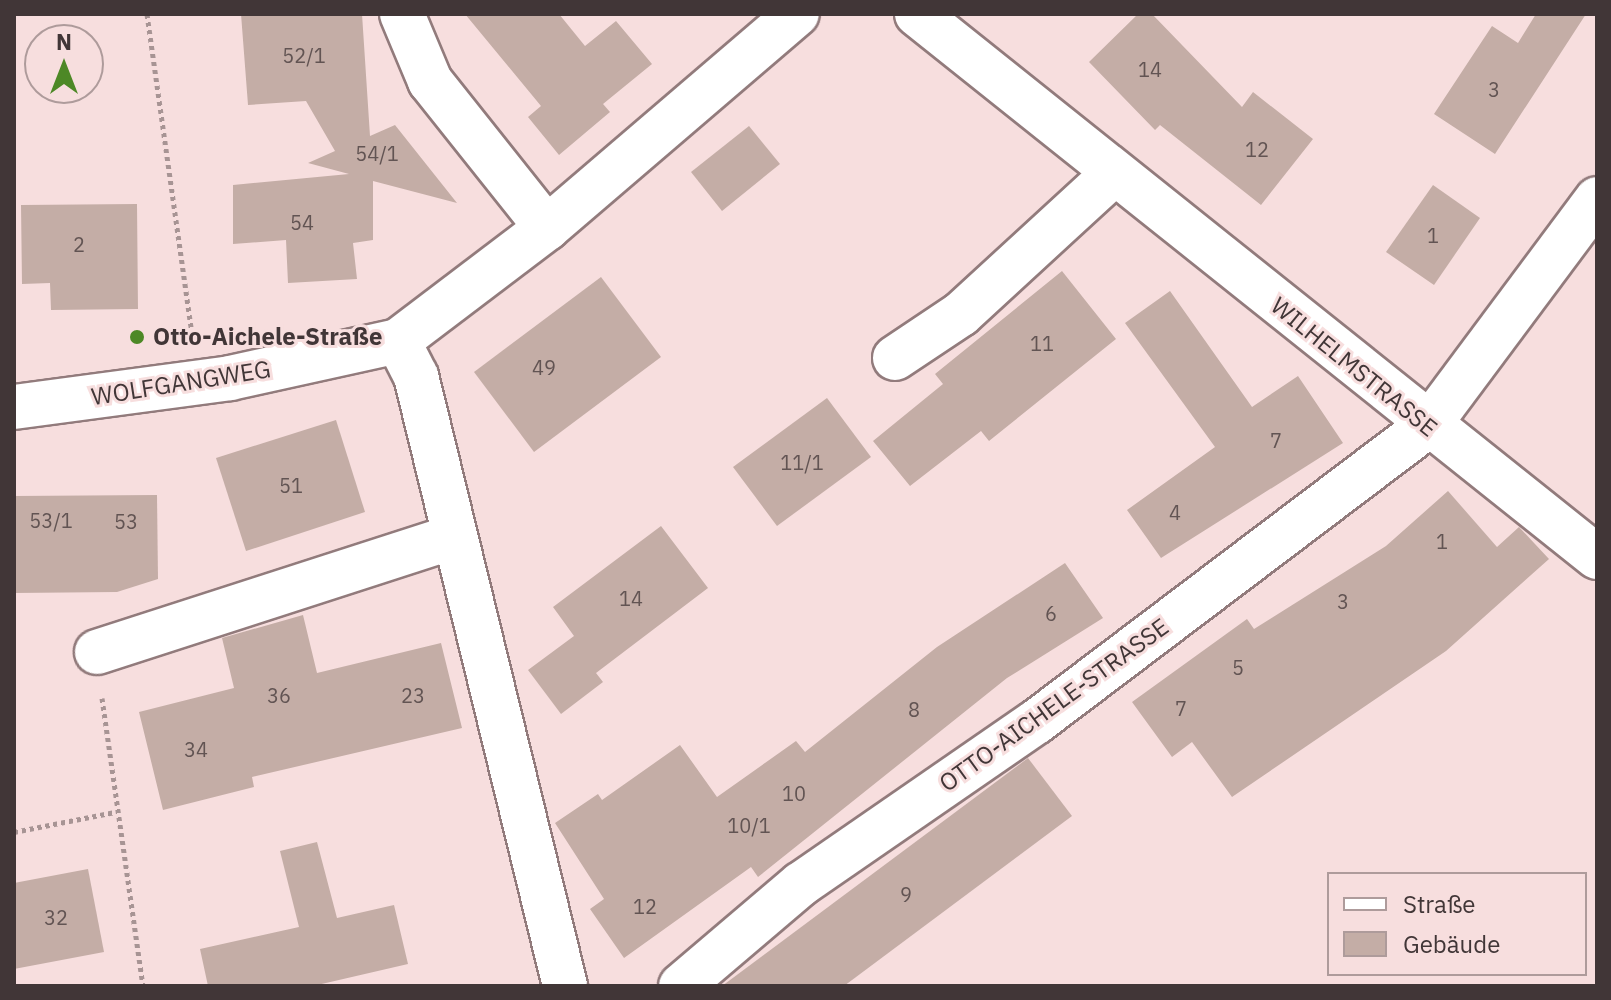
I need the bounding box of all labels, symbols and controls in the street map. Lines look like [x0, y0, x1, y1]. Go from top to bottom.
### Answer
north arrow [24, 24, 104, 104]
text: N [56, 27, 72, 56]
house number: 52/1 [282, 43, 326, 67]
house number: 14 [1138, 57, 1162, 81]
house number: 3 [1488, 77, 1500, 101]
house number: 12 [1245, 137, 1269, 161]
house number: 54/1 [355, 141, 399, 165]
house number: 54 [290, 210, 314, 234]
house number: 1 [1427, 223, 1439, 247]
house number: 2 [73, 232, 85, 256]
street label: WILHELMSTRASSE [1265, 291, 1443, 443]
place label: Otto-Aichele-Straße [153, 323, 382, 351]
marker: Otto-Aichele-Straße [128, 328, 146, 346]
house number: 11 [1030, 331, 1054, 355]
street label: WOLFGANGWEG [89, 355, 273, 411]
house number: 49 [532, 355, 556, 379]
house number: 7 [1270, 428, 1282, 452]
house number: 11/1 [780, 450, 824, 474]
house number: 51 [279, 473, 303, 497]
house number: 4 [1169, 500, 1181, 524]
house number: 53/1 [29, 508, 73, 532]
house number: 53 [114, 509, 138, 533]
house number: 1 [1436, 529, 1448, 553]
house number: 14 [619, 586, 643, 610]
house number: 3 [1337, 589, 1349, 613]
house number: 6 [1045, 601, 1057, 625]
street label: OTTO-AICHELE-STRASSE [934, 612, 1174, 798]
house number: 5 [1232, 655, 1244, 679]
house number: 36 [267, 683, 291, 707]
house number: 23 [401, 683, 425, 707]
house number: 7 [1175, 696, 1187, 720]
house number: 8 [908, 697, 920, 721]
house number: 34 [184, 737, 208, 761]
house number: 10 [782, 781, 806, 805]
house number: 10/1 [727, 813, 771, 837]
legend [1327, 872, 1587, 976]
house number: 9 [900, 882, 912, 906]
text: Straße [1403, 888, 1475, 920]
house number: 12 [633, 894, 657, 918]
house number: 32 [44, 905, 68, 929]
text: Gebäude [1403, 928, 1500, 960]

